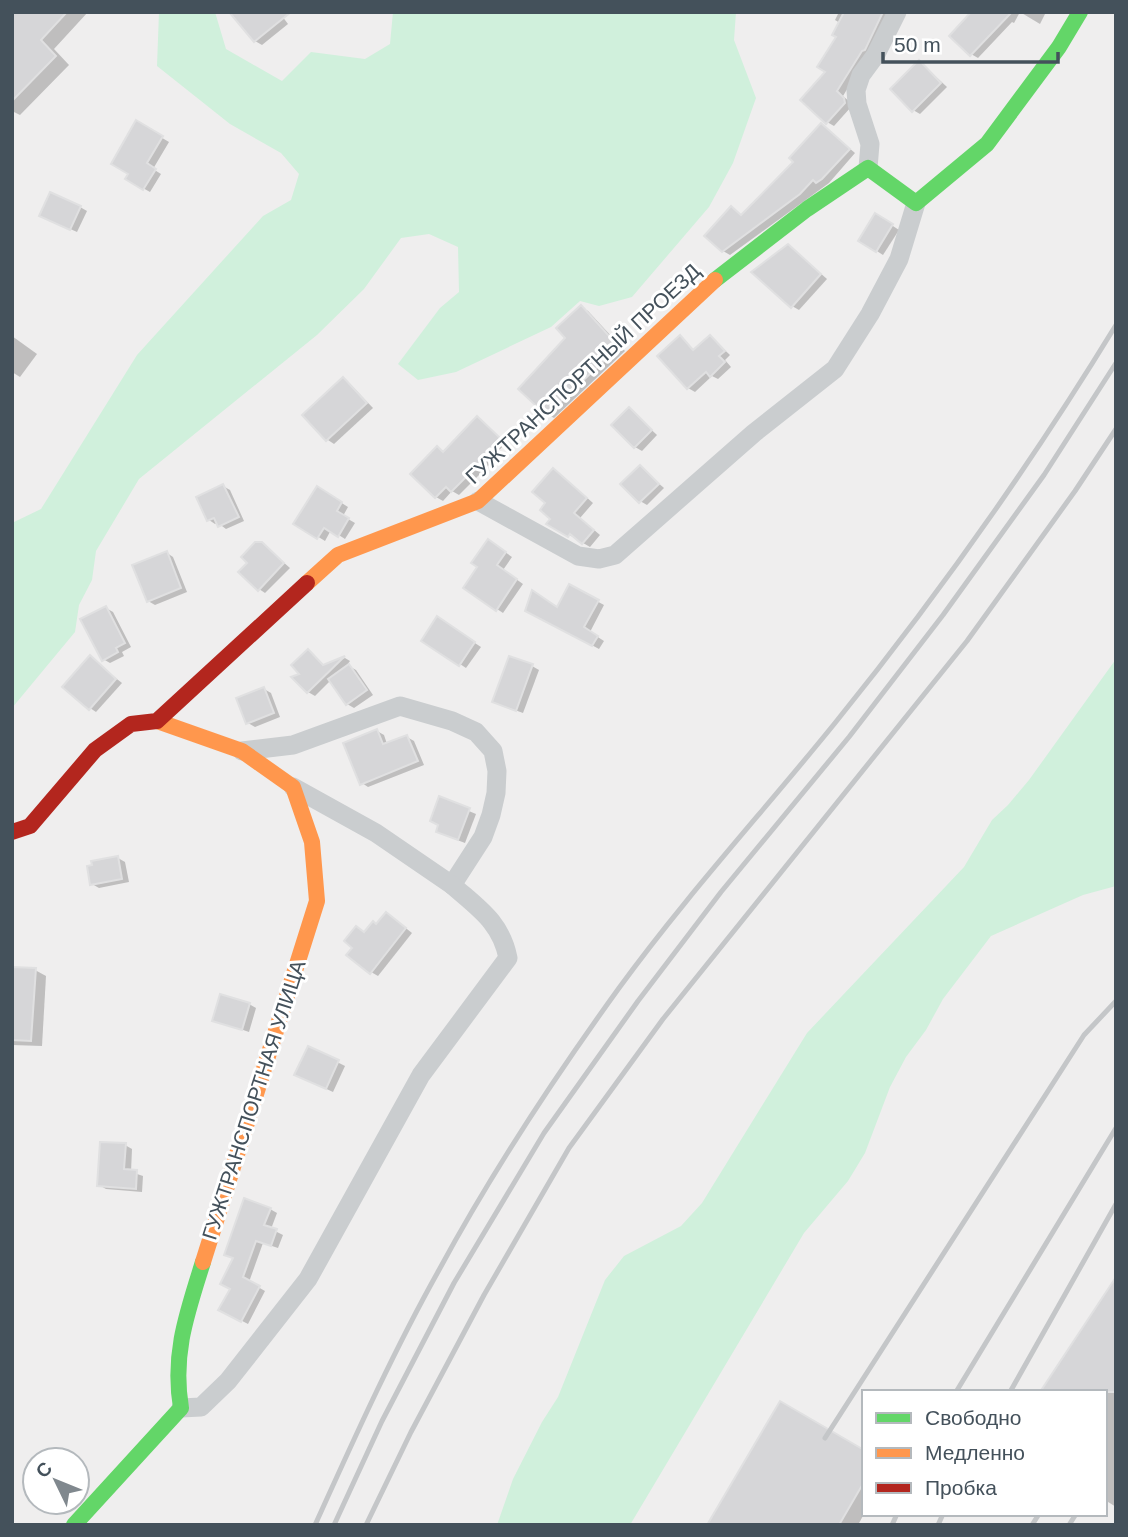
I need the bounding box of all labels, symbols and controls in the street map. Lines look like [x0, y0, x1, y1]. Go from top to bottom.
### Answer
scale bar [883, 21, 1058, 65]
text: 50 m [894, 33, 941, 56]
street label: ГУЖТРАНСПОРТНЫЙ ПРОЕЗД [461, 259, 704, 488]
street label: ГУЖТРАНСПОРТНАЯ УЛИЦА [197, 957, 310, 1243]
legend [862, 1390, 1107, 1516]
text: Свободно [925, 1406, 1022, 1429]
text: Медленно [925, 1441, 1025, 1464]
north arrow [21, 1446, 91, 1516]
text: С [32, 1457, 56, 1482]
text: Пробка [925, 1476, 997, 1499]

